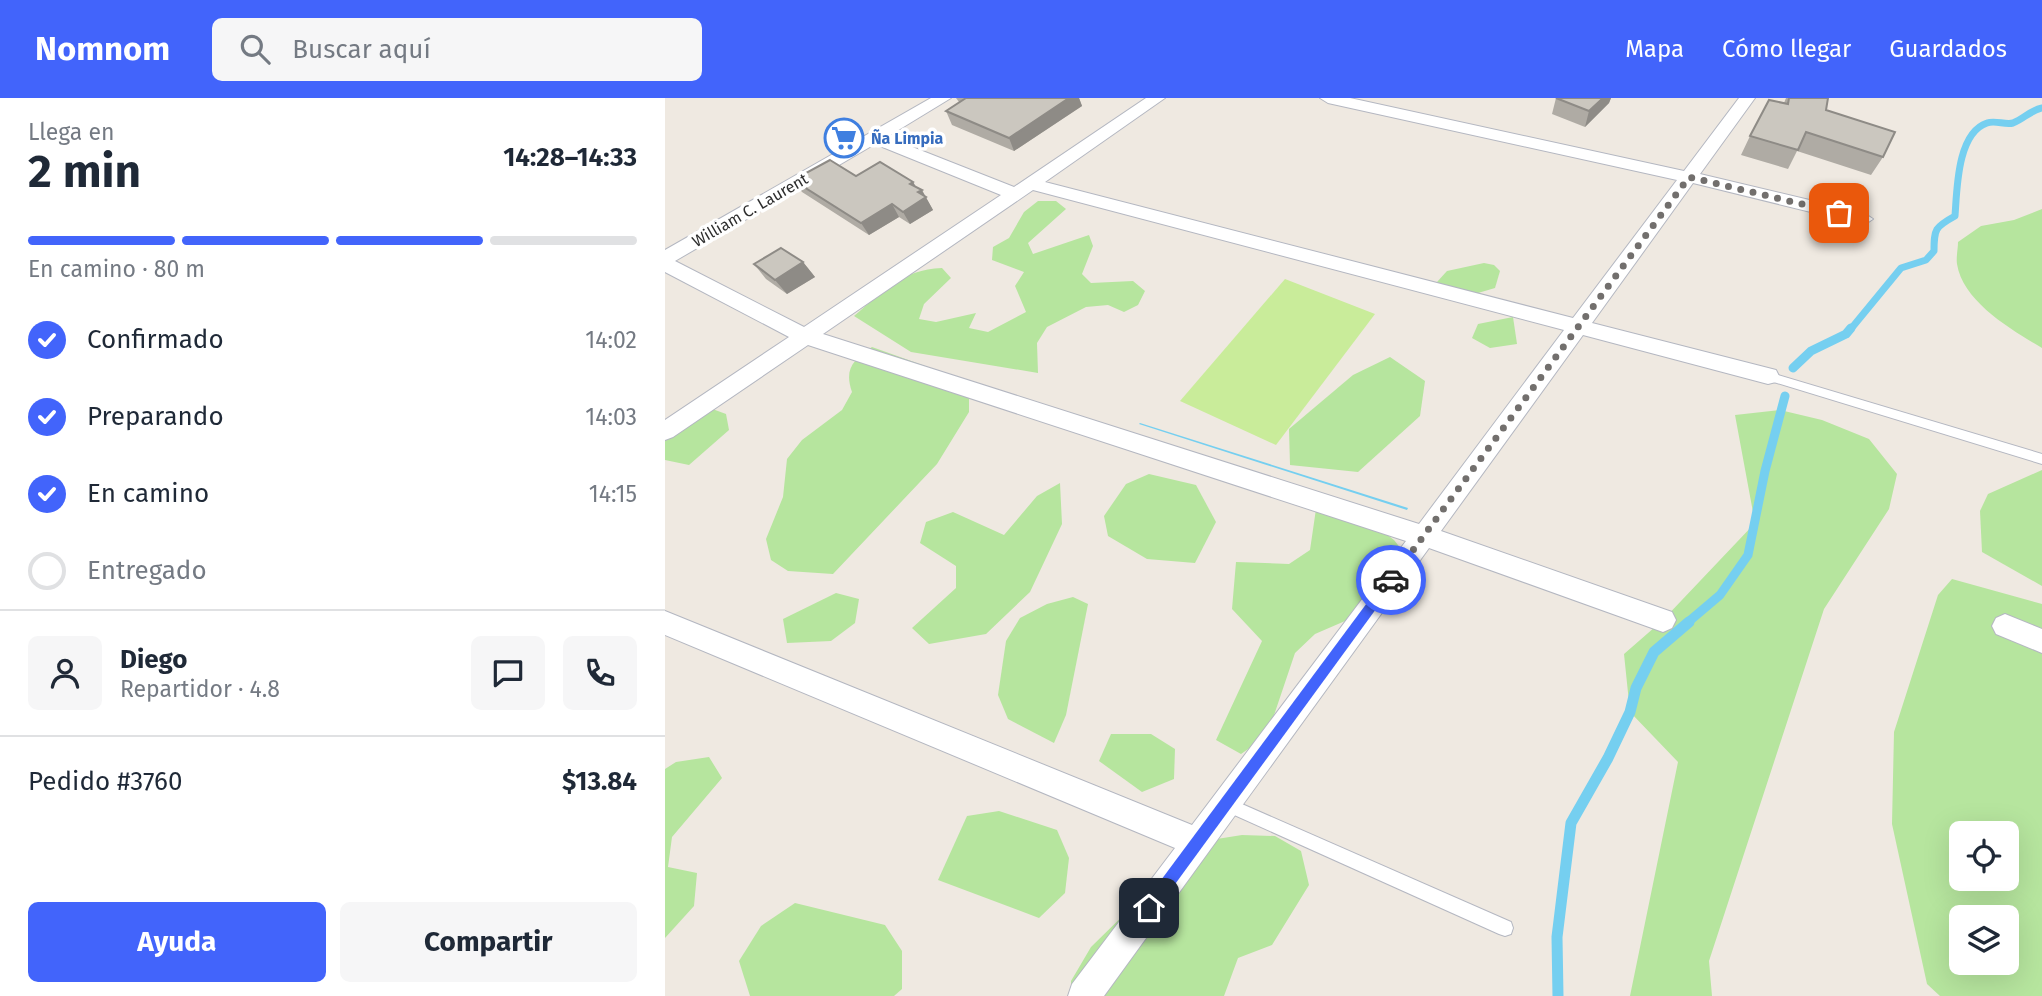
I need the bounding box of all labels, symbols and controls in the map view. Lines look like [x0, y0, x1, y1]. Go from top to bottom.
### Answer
search box [212, 18, 702, 81]
text: Nomnom [35, 29, 170, 69]
icon: search [236, 30, 274, 68]
text: Buscar aquí [292, 34, 431, 65]
text: Mapa [1625, 35, 1684, 63]
text: Cómo llegar [1722, 35, 1851, 63]
text: Guardados [1889, 35, 2007, 63]
supermarket icon: Ña Limpia [823, 117, 865, 159]
text: Llega en [28, 118, 114, 146]
place label: Ña Limpia [871, 129, 943, 148]
text: 14:28–14:33 [503, 142, 637, 173]
text: 2 min [28, 144, 141, 199]
street label: William C. Laurent [689, 169, 812, 251]
pin [1809, 183, 1869, 243]
icon: bag [1820, 194, 1858, 232]
text: En camino · 80 m [28, 255, 205, 283]
icon: check [28, 321, 66, 359]
text: Confirmado [87, 324, 224, 355]
text: 14:02 [585, 326, 637, 354]
icon: check [28, 398, 66, 436]
text: Preparando [87, 401, 224, 432]
text: 14:03 [585, 403, 637, 431]
icon: check [28, 475, 66, 513]
text: En camino [87, 478, 209, 509]
text: 14:15 [589, 480, 637, 508]
courier [1356, 545, 1426, 615]
text: Entregado [87, 555, 207, 586]
icon: car [1372, 561, 1410, 599]
button: person [28, 636, 102, 710]
button: chat [471, 636, 545, 710]
button: phone [563, 636, 637, 710]
text: Diego [120, 644, 188, 675]
text: Repartidor · 4.8 [120, 675, 280, 703]
text: Pedido #3760 [28, 766, 182, 797]
text: $13.84 [562, 766, 637, 797]
map controls [1949, 821, 2019, 975]
button: locate [1949, 821, 2019, 891]
pin [1119, 878, 1179, 938]
icon: home [1130, 889, 1168, 927]
button: Ayuda [28, 902, 326, 982]
button: Compartir [340, 902, 637, 982]
button: layers [1949, 905, 2019, 975]

